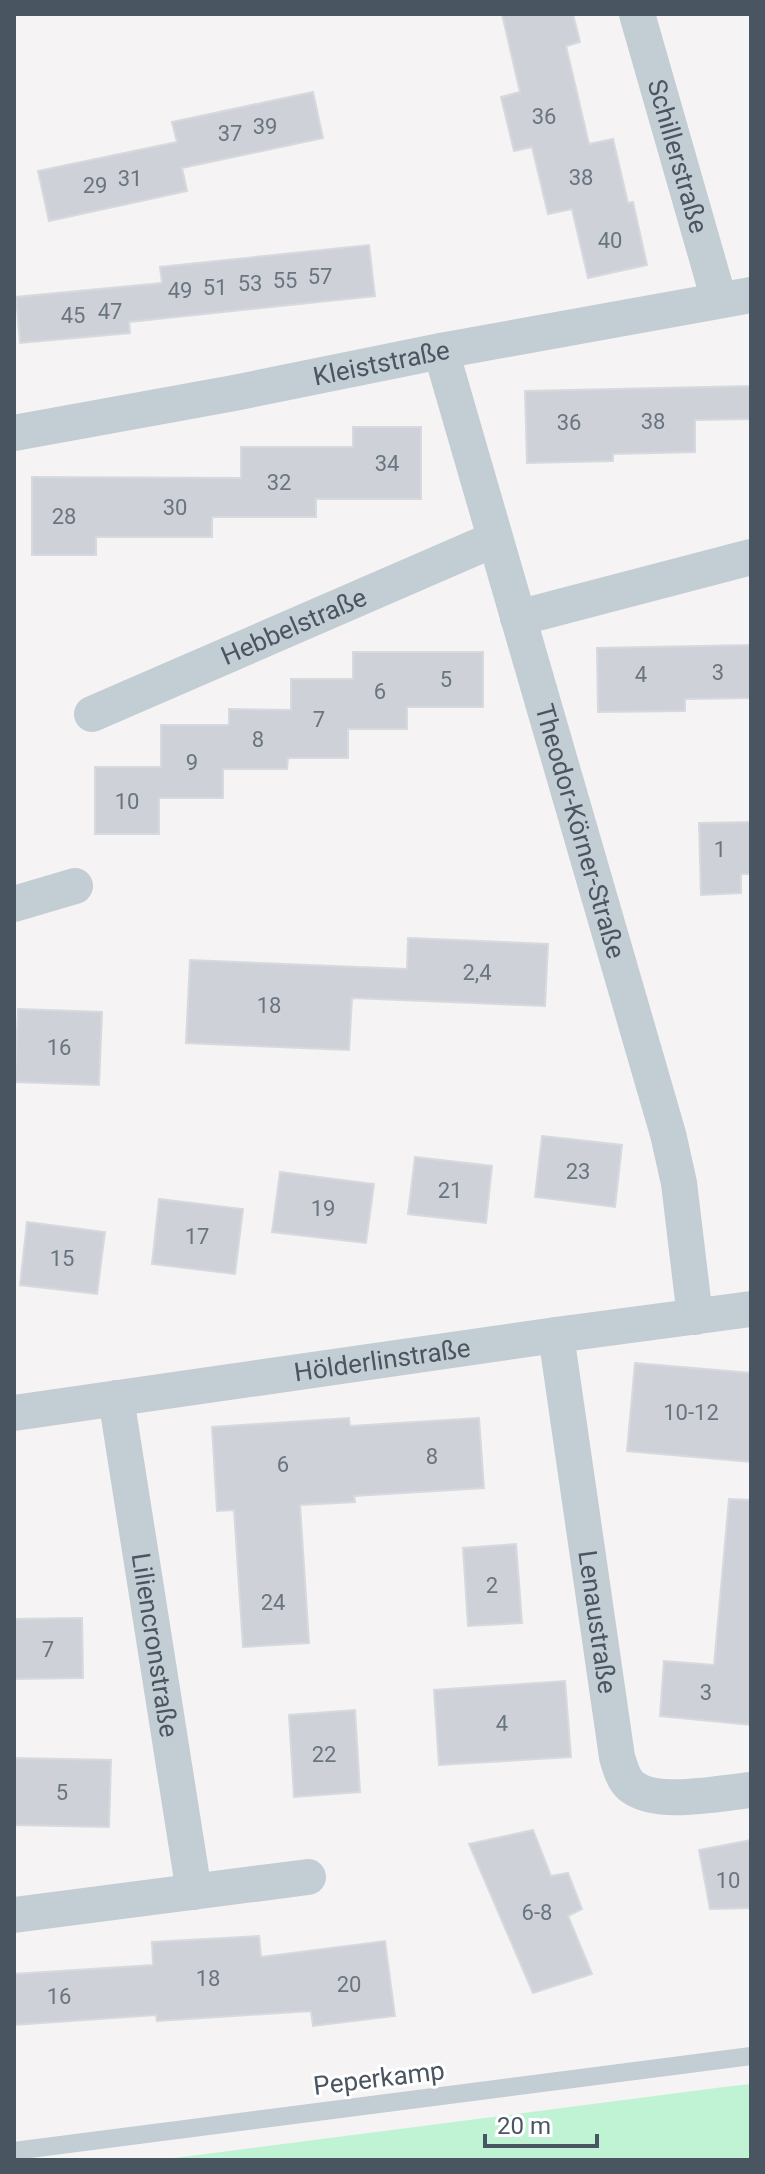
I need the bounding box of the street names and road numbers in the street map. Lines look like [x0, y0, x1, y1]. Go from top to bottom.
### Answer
street label: Schillerstraße [642, 76, 714, 237]
street label: Kleiststraße [311, 335, 452, 392]
street label: Hebbelstraße [217, 582, 371, 671]
street label: Theodor-Körner-Straße [529, 701, 631, 962]
street label: Hölderlinstraße [292, 1333, 472, 1388]
street label: Lenaustraße [572, 1548, 623, 1696]
street label: Liliencronstraße [126, 1551, 184, 1739]
street label: Peperkamp [312, 2055, 446, 2101]

